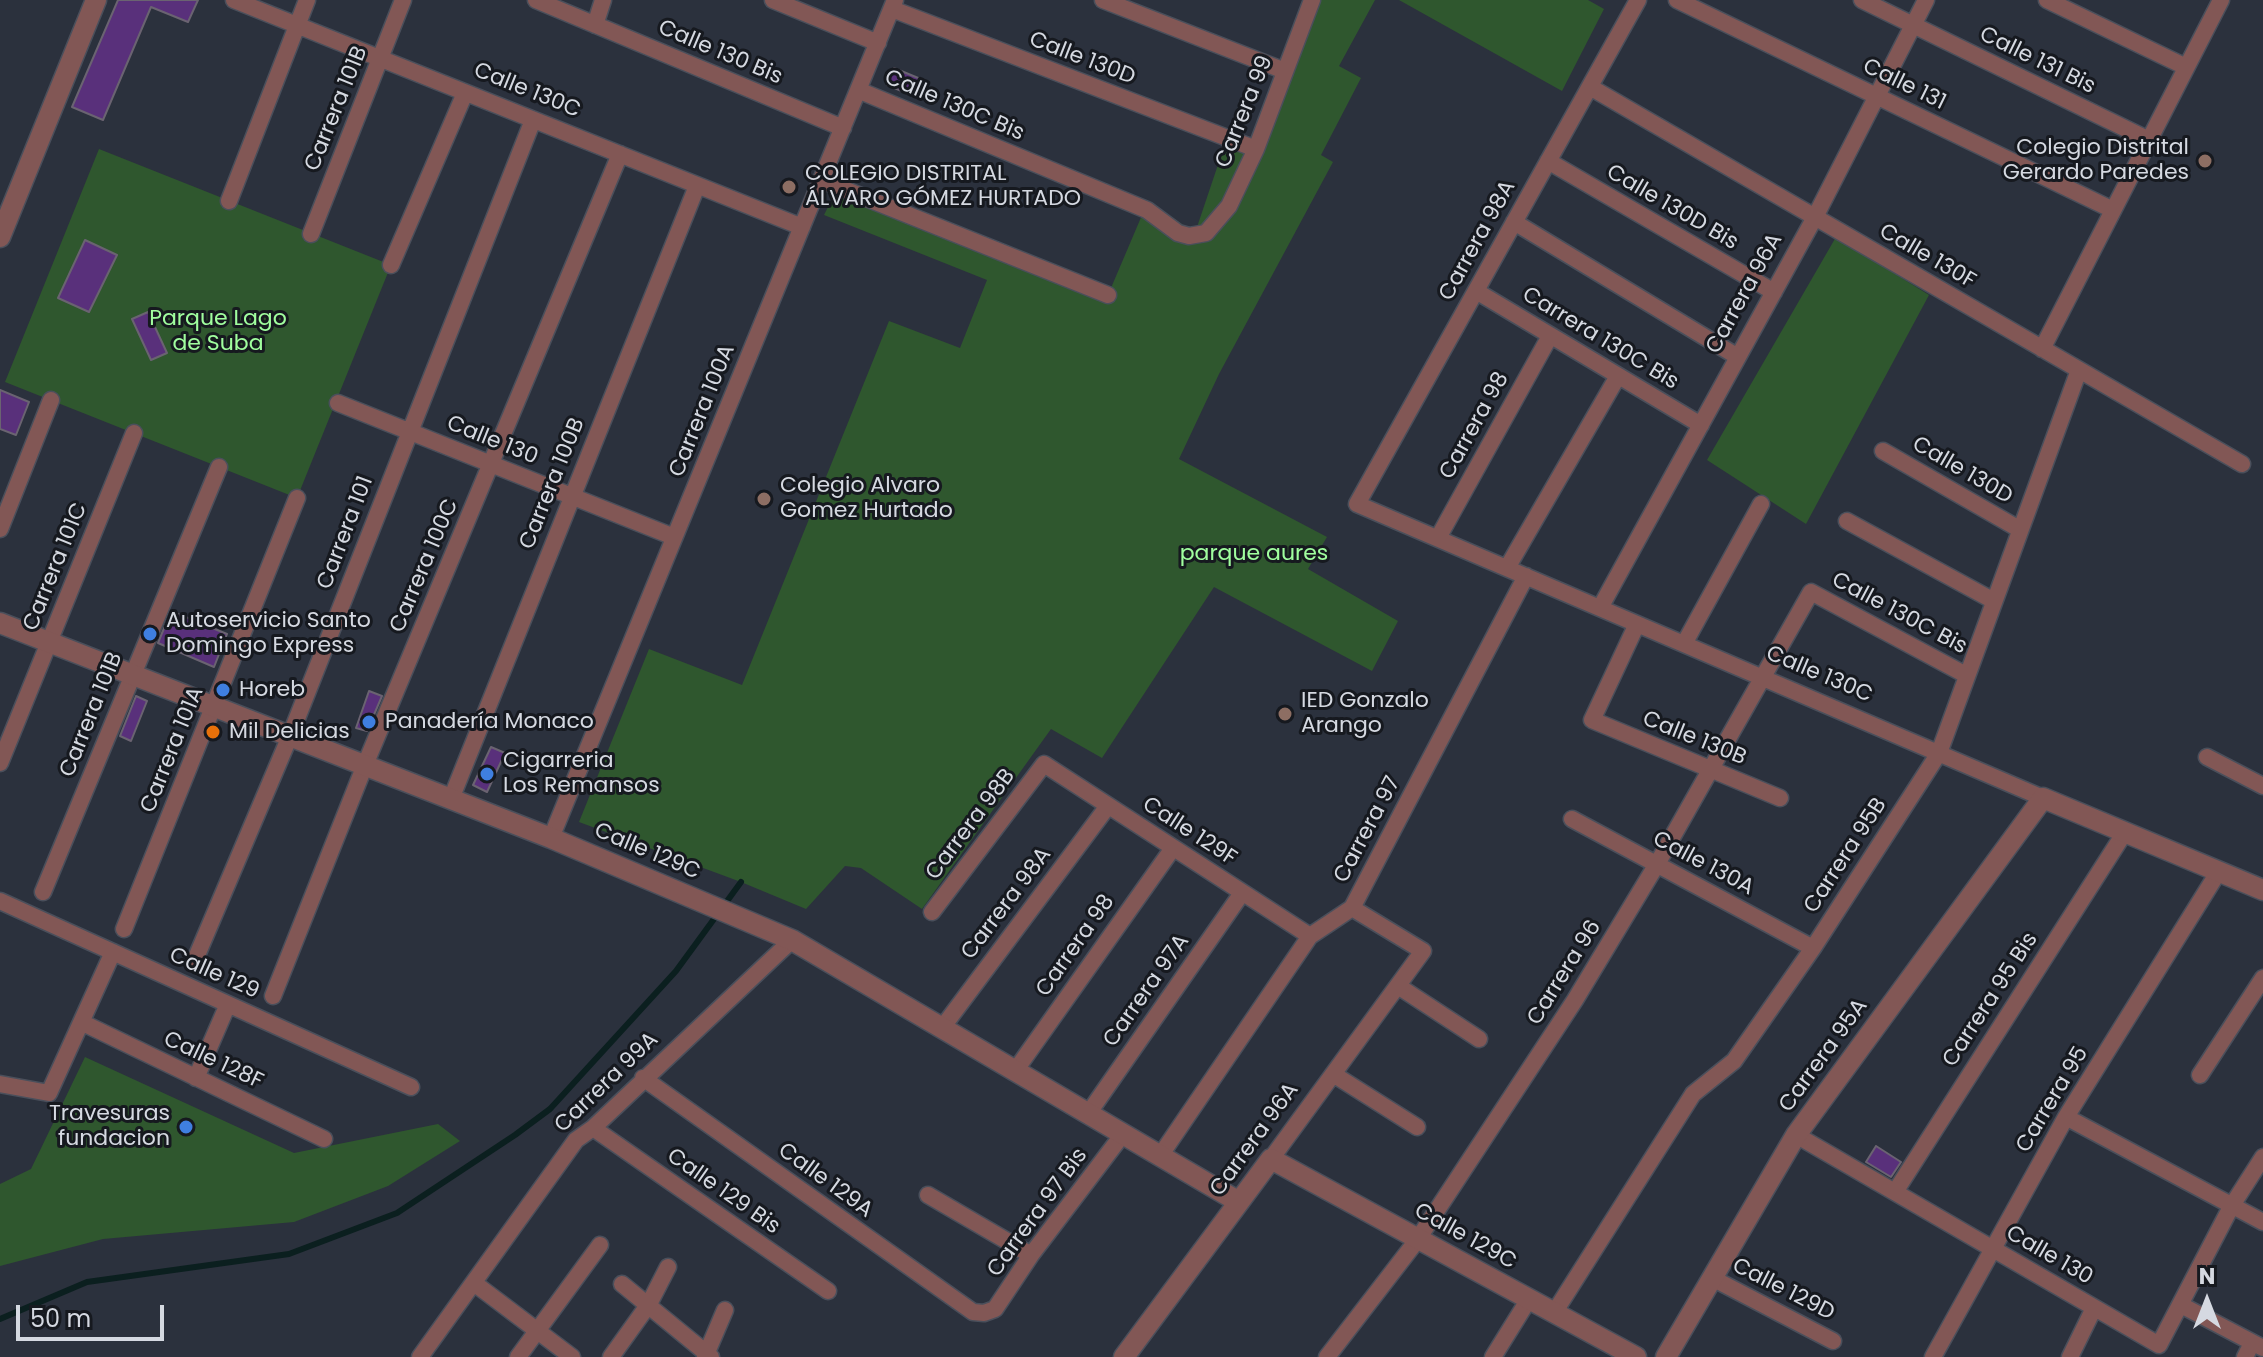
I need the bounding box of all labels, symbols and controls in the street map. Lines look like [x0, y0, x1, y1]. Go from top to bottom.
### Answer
street label: Calle 130 Bis [654, 15, 786, 91]
street label: Calle 131 Bis [1975, 22, 2099, 100]
street label: Calle 130D [1025, 27, 1139, 91]
street label: Carrera 101B [300, 43, 374, 175]
street label: Carrera 99 [1211, 52, 1279, 172]
street label: Calle 131 [1858, 54, 1950, 116]
street label: Calle 130C [470, 58, 584, 124]
street label: Calle 130C Bis [880, 65, 1028, 147]
place label: Colegio Distrital Gerardo Paredes [2003, 135, 2189, 186]
marker: Colegio Distrital Gerardo Paredes [2196, 152, 2214, 170]
street label: Calle 130D Bis [1601, 160, 1743, 256]
place label: COLEGIO DISTRITAL ÁLVARO GÓMEZ HURTADO [805, 161, 1081, 212]
street label: Carrera 98A [1434, 176, 1522, 306]
marker: COLEGIO DISTRITAL ÁLVARO GÓMEZ HURTADO [780, 178, 798, 196]
street label: Calle 130F [1874, 219, 1980, 295]
street label: Carrera 96A [1701, 229, 1789, 359]
street label: Carrera 130C Bis [1517, 282, 1683, 396]
park label: Parque Lago de Suba [149, 306, 287, 358]
street label: Carrera 100A [664, 341, 742, 481]
street label: Carrera 98 [1435, 368, 1515, 484]
street label: Calle 130 [443, 411, 541, 471]
street label: Carrera 100B [515, 415, 591, 553]
street label: Calle 130D [1907, 432, 2017, 510]
street label: Carrera 101 [312, 473, 380, 593]
place label: Colegio Alvaro Gomez Hurtado [780, 473, 953, 524]
marker: Colegio Alvaro Gomez Hurtado [755, 490, 773, 508]
street label: Carrera 100C [385, 495, 465, 637]
street label: Carrera 101C [18, 499, 94, 635]
park label: parque aures [1180, 541, 1328, 567]
street label: Calle 130C Bis [1827, 567, 1971, 661]
place label: Autoservicio Santo Domingo Express [166, 608, 371, 660]
marker: Autoservicio Santo Domingo Express [141, 625, 159, 643]
street label: Calle 130C [1762, 641, 1876, 709]
street label: Carrera 101B [55, 649, 129, 781]
place label: Horeb [239, 677, 305, 703]
marker: Horeb [214, 681, 232, 699]
street label: Carrera 101A [136, 683, 210, 817]
place label: IED Gonzalo Arango [1301, 688, 1429, 740]
marker: IED Gonzalo Arango [1276, 705, 1294, 723]
street label: Calle 130B [1638, 706, 1750, 772]
place label: Panadería Monaco [385, 709, 594, 735]
marker: Panadería Monaco [360, 713, 378, 731]
place label: Mil Delicias [229, 719, 350, 745]
marker: Mil Delicias [204, 723, 222, 741]
place label: Cigarreria Los Remansos [503, 748, 660, 800]
street label: Carrera 98B [921, 764, 1021, 886]
marker: Cigarreria Los Remansos [478, 765, 496, 783]
street label: Carrera 97 [1329, 772, 1407, 888]
street label: Calle 129F [1137, 792, 1241, 872]
street label: Carrera 95B [1799, 793, 1893, 919]
street label: Calle 129C [590, 818, 704, 886]
street label: Calle 130A [1648, 826, 1758, 902]
street label: Carrera 98A [956, 843, 1058, 965]
street label: Carrera 98 [1031, 890, 1121, 1002]
street label: Carrera 96 [1522, 916, 1608, 1030]
street label: Carrera 95 Bis [1938, 928, 2044, 1072]
street label: Carrera 97A [1098, 930, 1196, 1052]
street label: Calle 129 [165, 942, 263, 1006]
street label: Carrera 95A [1774, 994, 1874, 1118]
street label: Calle 128F [159, 1026, 267, 1096]
street label: Carrera 99A [550, 1027, 664, 1139]
street label: Carrera 95 [2011, 1042, 2095, 1158]
street label: Carrera 96A [1205, 1078, 1305, 1202]
place label: Travesuras fundacion [49, 1101, 170, 1152]
marker: Travesuras fundacion [177, 1118, 195, 1136]
street label: Calle 129A [773, 1138, 877, 1224]
street label: Calle 129 Bis [661, 1143, 785, 1241]
street label: Carrera 97 Bis [982, 1143, 1094, 1283]
street label: Calle 129C [1409, 1198, 1521, 1276]
street label: Calle 130 [2001, 1221, 2097, 1291]
street label: Calle 129D [1727, 1253, 1839, 1327]
north arrow [2167, 1261, 2247, 1341]
text: N [2199, 1261, 2215, 1292]
scale bar [20, 1289, 168, 1339]
text: 50 m [30, 1302, 91, 1335]

